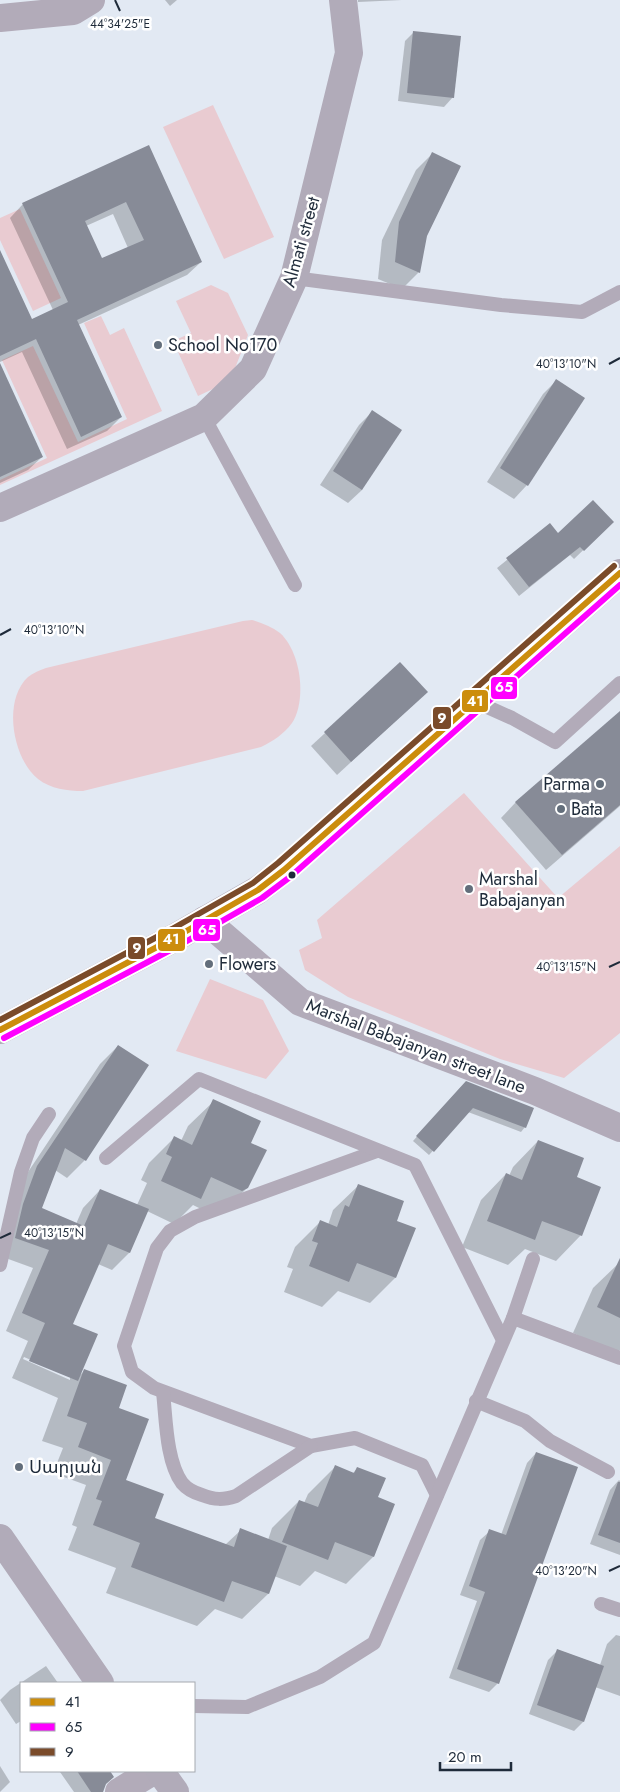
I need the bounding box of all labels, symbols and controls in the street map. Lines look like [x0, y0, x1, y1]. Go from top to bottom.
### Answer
text: 44°34'25"E [90, 15, 150, 33]
street label: Almati street [276, 193, 327, 291]
place label: School No170 [168, 332, 277, 358]
marker: School No170 [152, 339, 164, 351]
text: 40°13'10"N [536, 355, 596, 373]
text: 40°13'10"N [24, 621, 84, 639]
line badge: 65 [490, 676, 518, 700]
text: 65 [495, 677, 513, 697]
line badge: 41 [461, 689, 489, 713]
text: 41 [467, 691, 483, 711]
line badge: 9 [432, 706, 452, 730]
text: 9 [437, 708, 447, 728]
place label: Parma [543, 771, 590, 797]
marker: Parma [594, 778, 606, 790]
place label: Bata [571, 796, 603, 822]
marker: Bata [555, 803, 567, 815]
place label: Marshal Babajanyan [479, 866, 565, 913]
unlabelled marker [287, 870, 297, 880]
marker: Marshal Babajanyan [463, 883, 475, 895]
line badge: 65 [192, 918, 221, 942]
text: 65 [198, 920, 216, 940]
line badge: 41 [157, 928, 186, 952]
text: 41 [163, 929, 179, 949]
line badge: 9 [127, 936, 146, 960]
text: 9 [132, 938, 142, 958]
place label: Flowers [219, 951, 276, 977]
marker: Flowers [203, 958, 215, 970]
text: 40°13'15"N [536, 958, 596, 976]
street label: Marshal Babajanyan street lane [303, 992, 529, 1100]
text: 40°13'15"N [24, 1224, 84, 1242]
place label: Սարյան [29, 1454, 101, 1480]
marker: Սարյան [13, 1461, 25, 1473]
text: 40°13'20"N [535, 1562, 597, 1580]
legend [20, 1682, 195, 1772]
text: 41 [65, 1691, 81, 1713]
text: 65 [65, 1716, 82, 1738]
scale bar [440, 1740, 511, 1772]
text: 9 [65, 1741, 74, 1763]
text: 20 m [448, 1746, 482, 1768]

